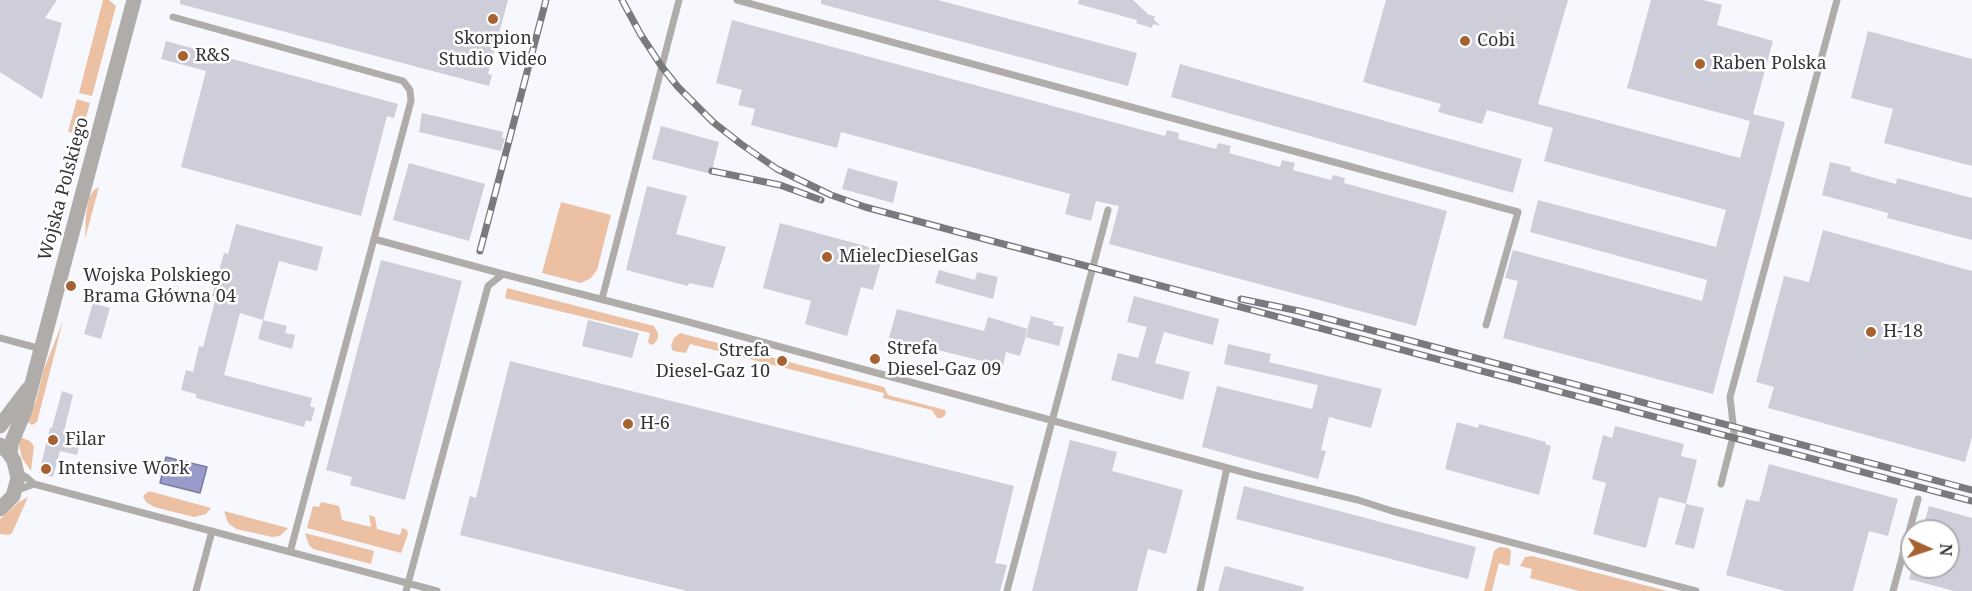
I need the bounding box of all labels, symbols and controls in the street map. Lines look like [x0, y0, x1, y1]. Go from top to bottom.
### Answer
marker: Skorpion Studio Video [486, 12, 500, 26]
place label: Skorpion Studio Video [439, 28, 547, 70]
place label: Cobi [1477, 30, 1515, 52]
marker: Cobi [1458, 34, 1472, 48]
place label: R&S [195, 45, 230, 67]
marker: R&S [176, 49, 190, 63]
place label: Raben Polska [1712, 53, 1827, 75]
marker: Raben Polska [1693, 57, 1707, 71]
street label: Wojska Polskiego [34, 115, 94, 263]
place label: MielecDieselGas [839, 246, 978, 268]
marker: MielecDieselGas [820, 250, 834, 264]
place label: Wojska Polskiego Brama Główna 04 [83, 265, 236, 308]
marker: Wojska Polskiego Brama Główna 04 [64, 279, 78, 293]
place label: H-18 [1883, 321, 1923, 343]
marker: H-18 [1864, 325, 1878, 339]
place label: Strefa Diesel-Gaz 09 [887, 338, 1001, 380]
place label: Strefa Diesel-Gaz 10 [656, 340, 770, 382]
marker: Strefa Diesel-Gaz 09 [868, 352, 882, 366]
marker: Strefa Diesel-Gaz 10 [775, 354, 789, 368]
place label: H-6 [640, 413, 670, 435]
marker: H-6 [621, 417, 635, 431]
place label: Filar [65, 429, 106, 451]
marker: Filar [46, 433, 60, 447]
place label: Intensive Work [58, 458, 190, 480]
marker: Intensive Work [39, 462, 53, 476]
north arrow [1900, 519, 1960, 579]
text: N [1935, 543, 1957, 557]

